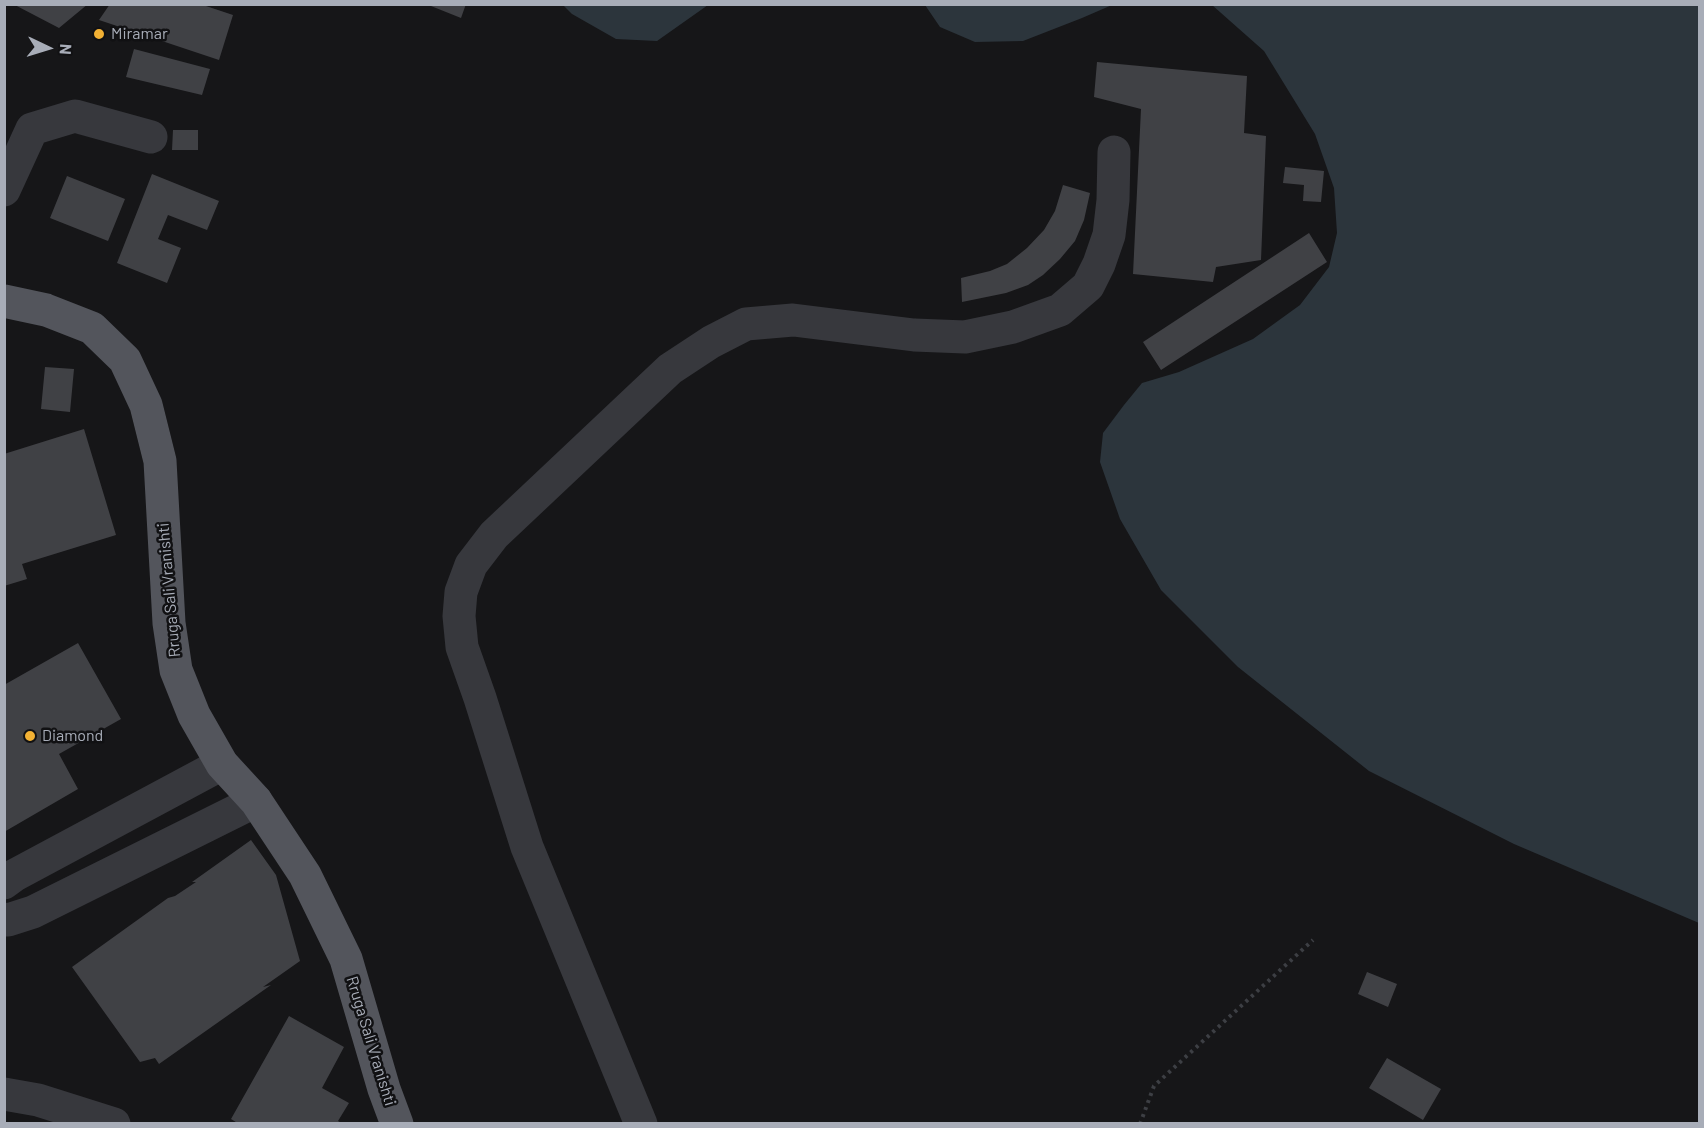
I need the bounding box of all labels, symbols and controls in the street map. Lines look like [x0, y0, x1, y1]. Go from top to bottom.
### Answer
north arrow [18, 18, 78, 78]
place label: Miramar [111, 24, 168, 44]
marker: Miramar [92, 27, 106, 41]
text: N [57, 43, 76, 55]
street label: Rruga Sali Vranishti [154, 522, 184, 658]
place label: Diamond [42, 726, 103, 746]
marker: Diamond [23, 729, 37, 743]
street label: Rruga Sali Vranishti [342, 974, 400, 1108]

